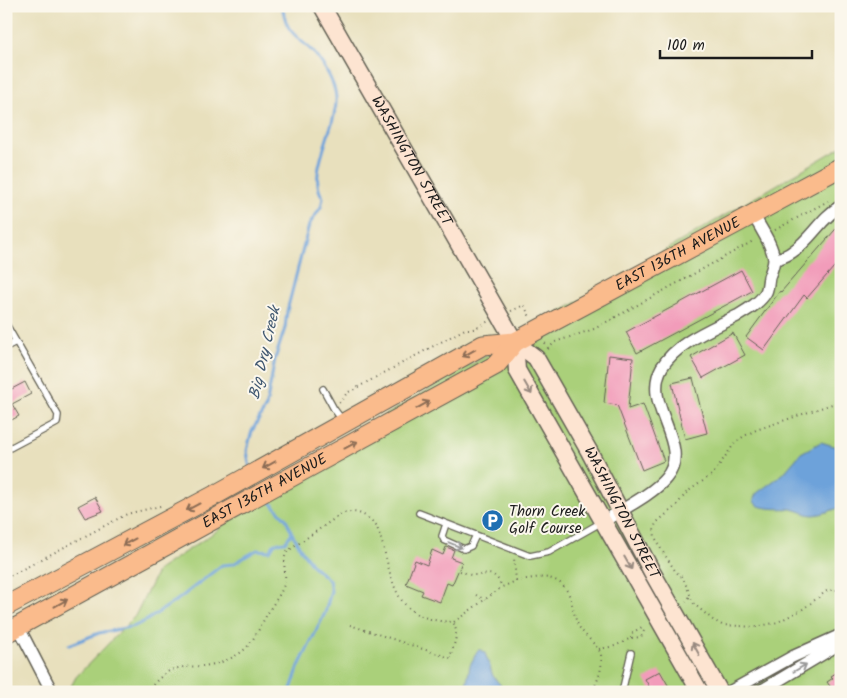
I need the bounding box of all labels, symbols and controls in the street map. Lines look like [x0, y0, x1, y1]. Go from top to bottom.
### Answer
scale bar [660, 28, 812, 60]
text: 100 m [667, 34, 705, 58]
street label: WASHINGTON STREET [364, 92, 459, 232]
street label: EAST 136TH AVENUE [611, 210, 746, 298]
water label: Big Dry Creek [242, 302, 288, 402]
one-way arrow [461, 348, 476, 358]
one-way arrow [523, 380, 533, 395]
one-way arrow [415, 400, 430, 410]
one-way arrow [343, 439, 358, 449]
street label: WASHINGTON STREET [577, 443, 667, 586]
street label: EAST 136TH AVENUE [198, 447, 333, 535]
one-way arrow [261, 460, 276, 470]
place label: Thorn Creek Golf Course [509, 500, 586, 541]
one-way arrow [186, 502, 201, 512]
parking icon: Thorn Creek Golf Course [481, 509, 505, 533]
one-way arrow [122, 538, 137, 547]
one-way arrow [447, 541, 462, 551]
one-way arrow [623, 556, 633, 571]
one-way arrow [54, 598, 69, 608]
one-way arrow [691, 643, 701, 657]
one-way arrow [793, 663, 807, 673]

